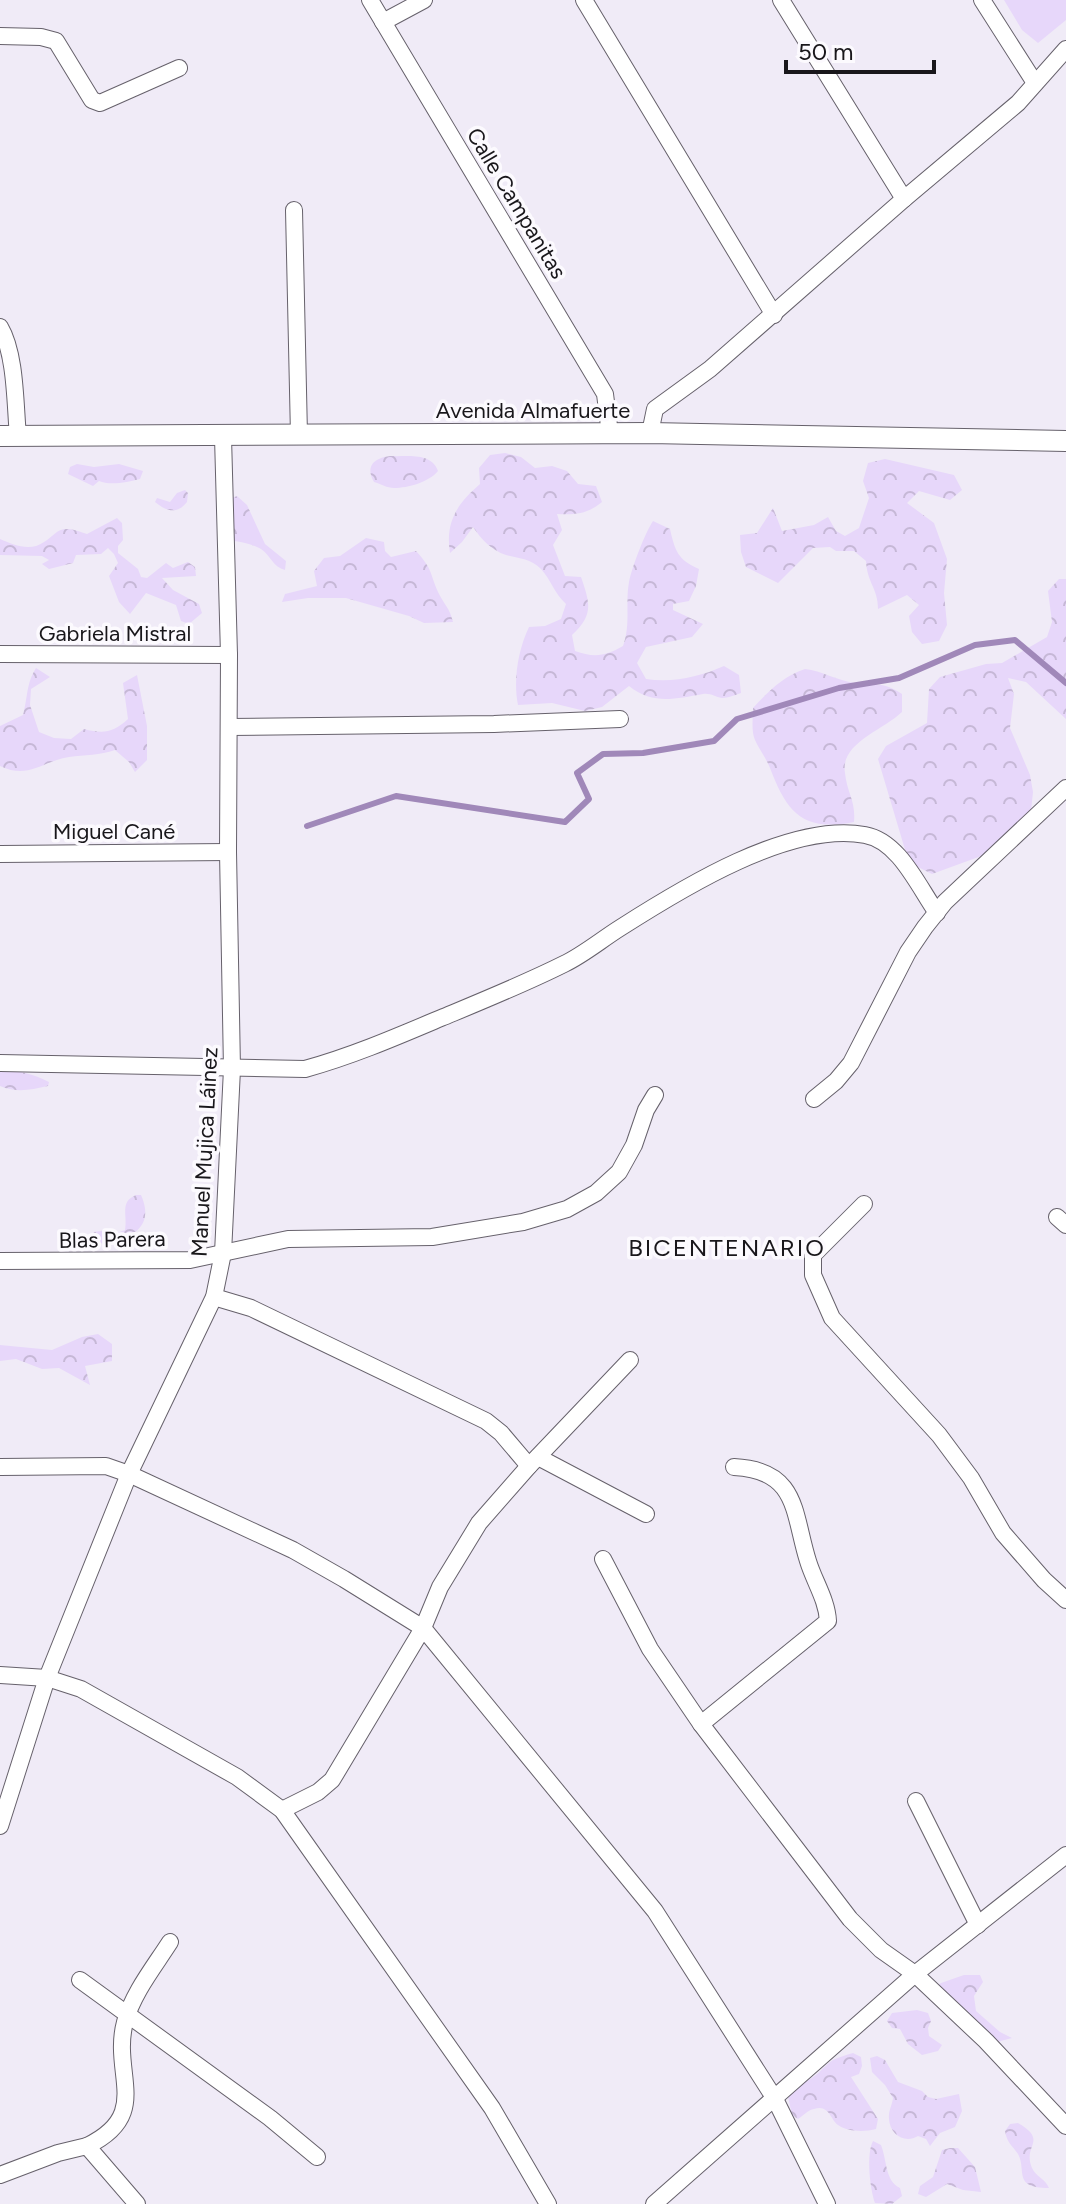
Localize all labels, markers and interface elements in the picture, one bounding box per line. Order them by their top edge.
scale bar [786,24,934,74]
text: 50 m [798,37,854,66]
street label: Calle Campanitas [461,123,572,284]
street label: Avenida Almafuerte [436,397,630,424]
street label: Gabriela Mistral [39,620,191,647]
street label: Miguel Cané [53,818,175,845]
street label: Manuel Mujica Láinez [186,1046,223,1258]
street label: Blas Parera [58,1225,166,1254]
district label: BICENTENARIO [628,1233,826,1262]

